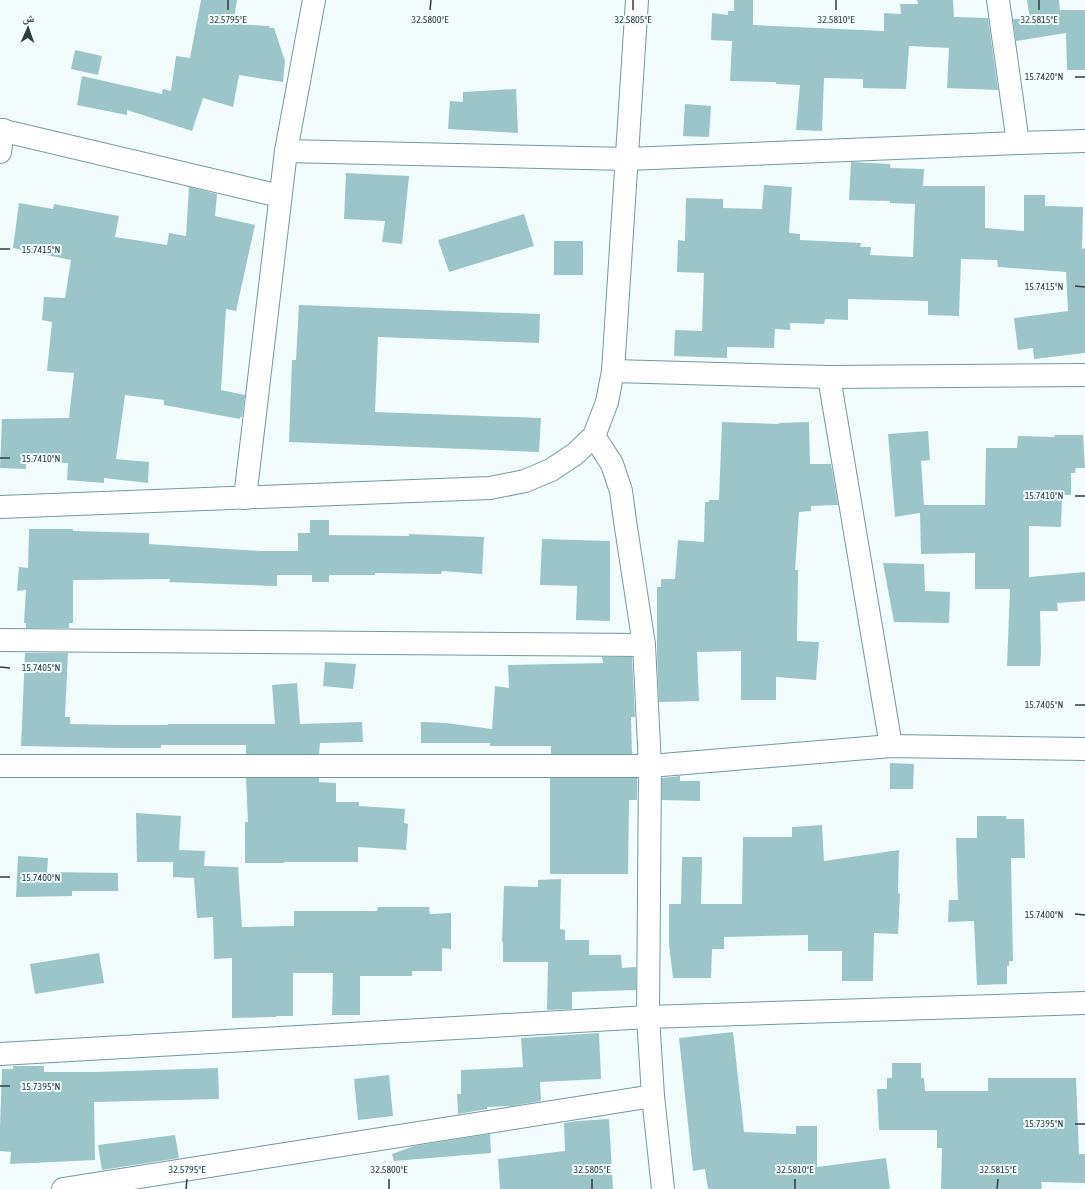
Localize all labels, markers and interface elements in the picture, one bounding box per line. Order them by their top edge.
north arrow [8,8,48,48]
text: ش [22,12,35,26]
text: 32.5795°E [210,14,247,25]
text: 32.5800°E [412,14,449,25]
text: 32.5805°E [615,14,652,25]
text: 32.5810°E [818,14,855,25]
text: 32.5815°E [1021,14,1058,25]
text: 15.7420°N [1025,71,1063,82]
text: 15.7415°N [22,244,60,255]
text: 15.7415°N [1025,281,1063,292]
text: 15.7410°N [22,453,60,464]
text: 15.7410°N [1025,490,1063,501]
text: 15.7405°N [22,662,60,673]
text: 15.7405°N [1025,699,1063,710]
text: 15.7400°N [22,872,60,883]
text: 15.7400°N [1025,909,1063,920]
text: 15.7395°N [22,1081,60,1092]
text: 15.7395°N [1025,1118,1063,1129]
text: 32.5795°E [169,1164,206,1175]
text: 32.5800°E [371,1164,408,1175]
text: 32.5805°E [574,1164,611,1175]
text: 32.5810°E [777,1164,814,1175]
text: 32.5815°E [980,1164,1017,1175]

